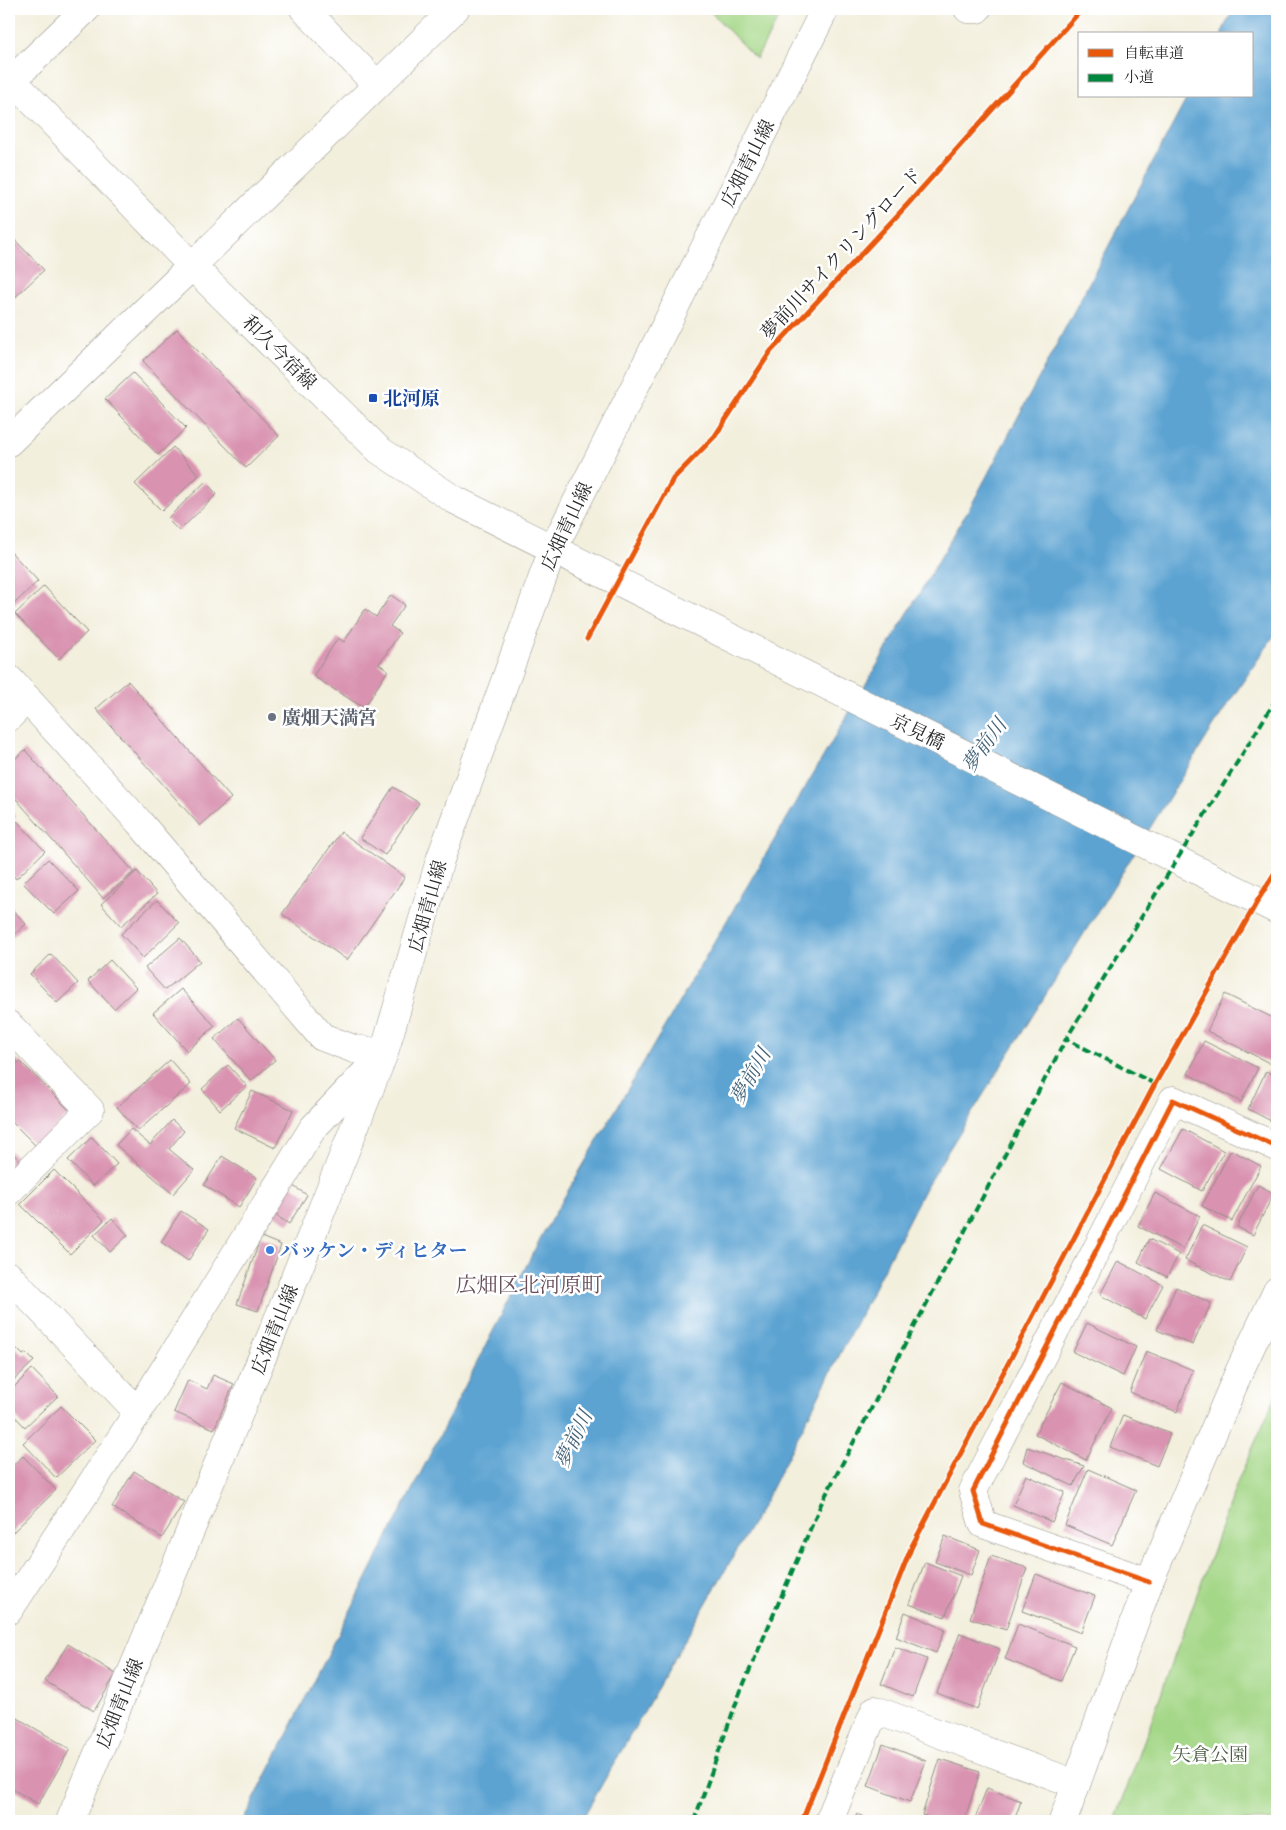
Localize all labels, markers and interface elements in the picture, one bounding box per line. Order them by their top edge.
legend [1078,32,1254,98]
text: 自転車道 [1124,44,1184,65]
text: 小道 [1124,68,1154,89]
street label: 広畑青山線 [716,116,783,213]
street label: 夢前川サイクリングロード [756,163,930,347]
street label: 和久今宿線 [235,311,321,397]
place label: 北河原 [383,387,440,414]
marker: 北河原 [367,392,379,404]
street label: 広畑青山線 [536,478,601,576]
place label: 廣畑天満宮 [282,706,377,733]
street label: 京見橋 [885,709,948,758]
marker: 廣畑天満宮 [266,711,278,723]
water label: 夢前川 [957,712,1017,779]
street label: 広畑青山線 [403,857,455,956]
water label: 夢前川 [725,1042,781,1110]
place label: バッケン・ディヒター [280,1239,468,1266]
marker: バッケン・ディヒター [264,1244,276,1256]
district label: 広畑区北河原町 [456,1272,603,1302]
street label: 広畑青山線 [246,1281,307,1379]
water label: 夢前川 [549,1405,602,1473]
street label: 広畑青山線 [91,1655,152,1753]
park label: 矢倉公園 [1172,1743,1248,1770]

